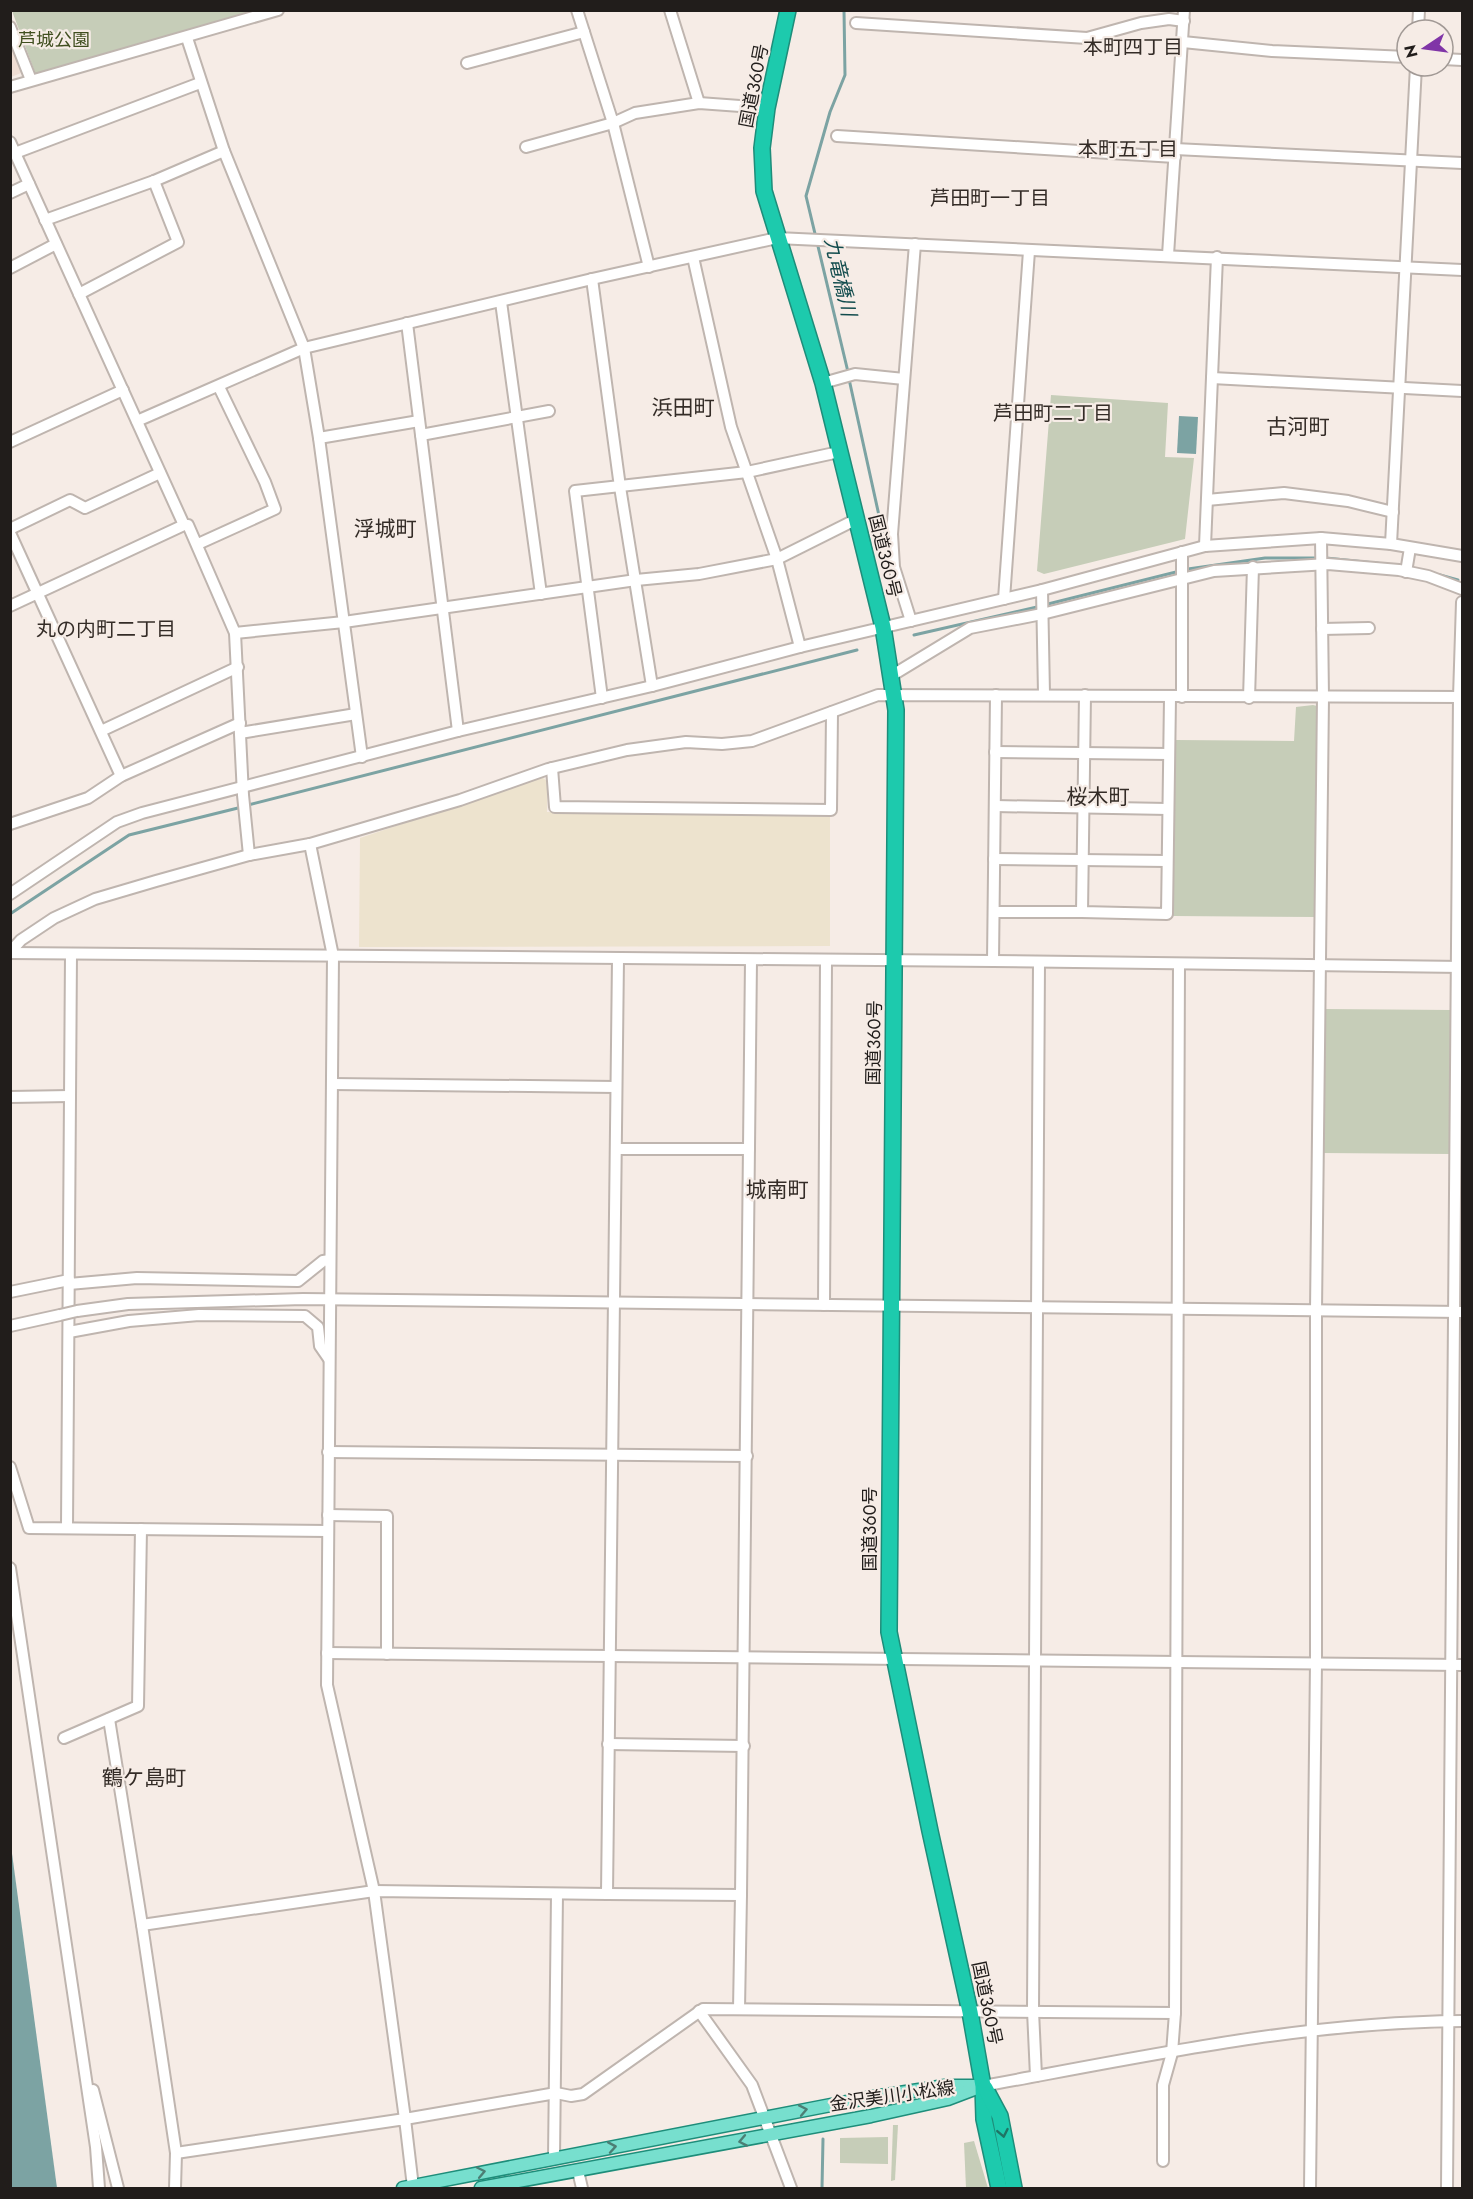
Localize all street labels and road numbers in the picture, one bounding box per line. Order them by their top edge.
street label: 国道360号 [733,42,775,130]
street label: 国道360号 [862,512,908,600]
street label: 国道360号 [860,1000,888,1086]
street label: 国道360号 [857,1487,883,1572]
street label: 国道360号 [965,1959,1009,2047]
street label: 金沢美川小松線 [828,2074,956,2118]

